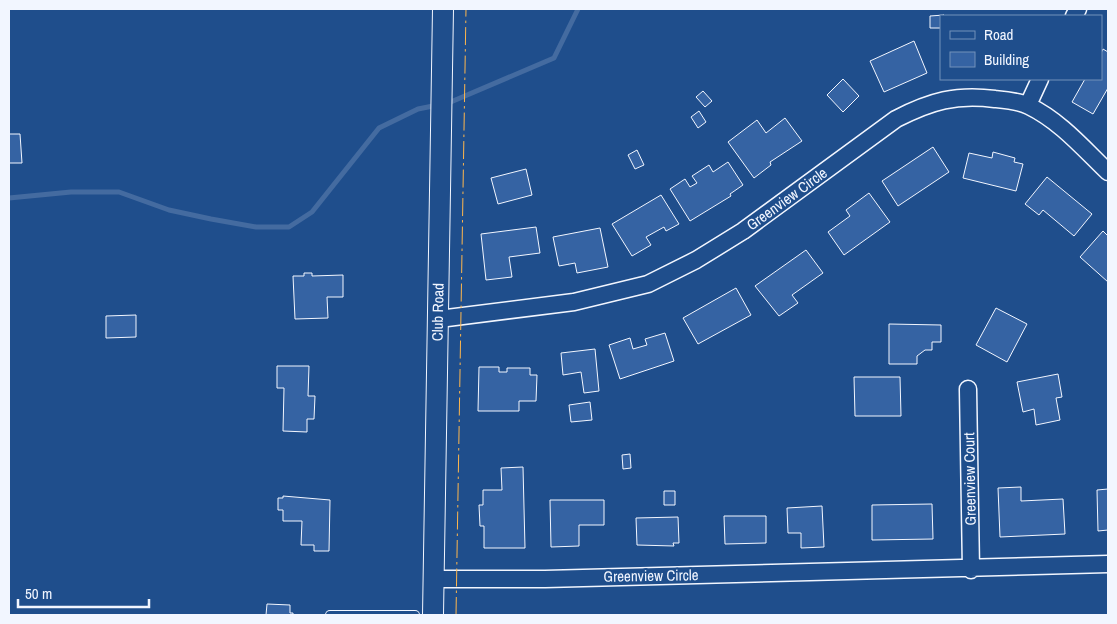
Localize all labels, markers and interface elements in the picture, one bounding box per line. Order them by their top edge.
legend [940,15,1102,80]
text: Road [984,24,1013,45]
text: Building [984,49,1029,70]
street label: Greenview Circle [742,162,831,235]
street label: Club Road [426,283,449,341]
street label: Greenview Court [958,432,981,526]
street label: Greenview Circle [603,564,699,587]
scale bar [18,576,149,608]
text: 50 m [25,583,52,604]

